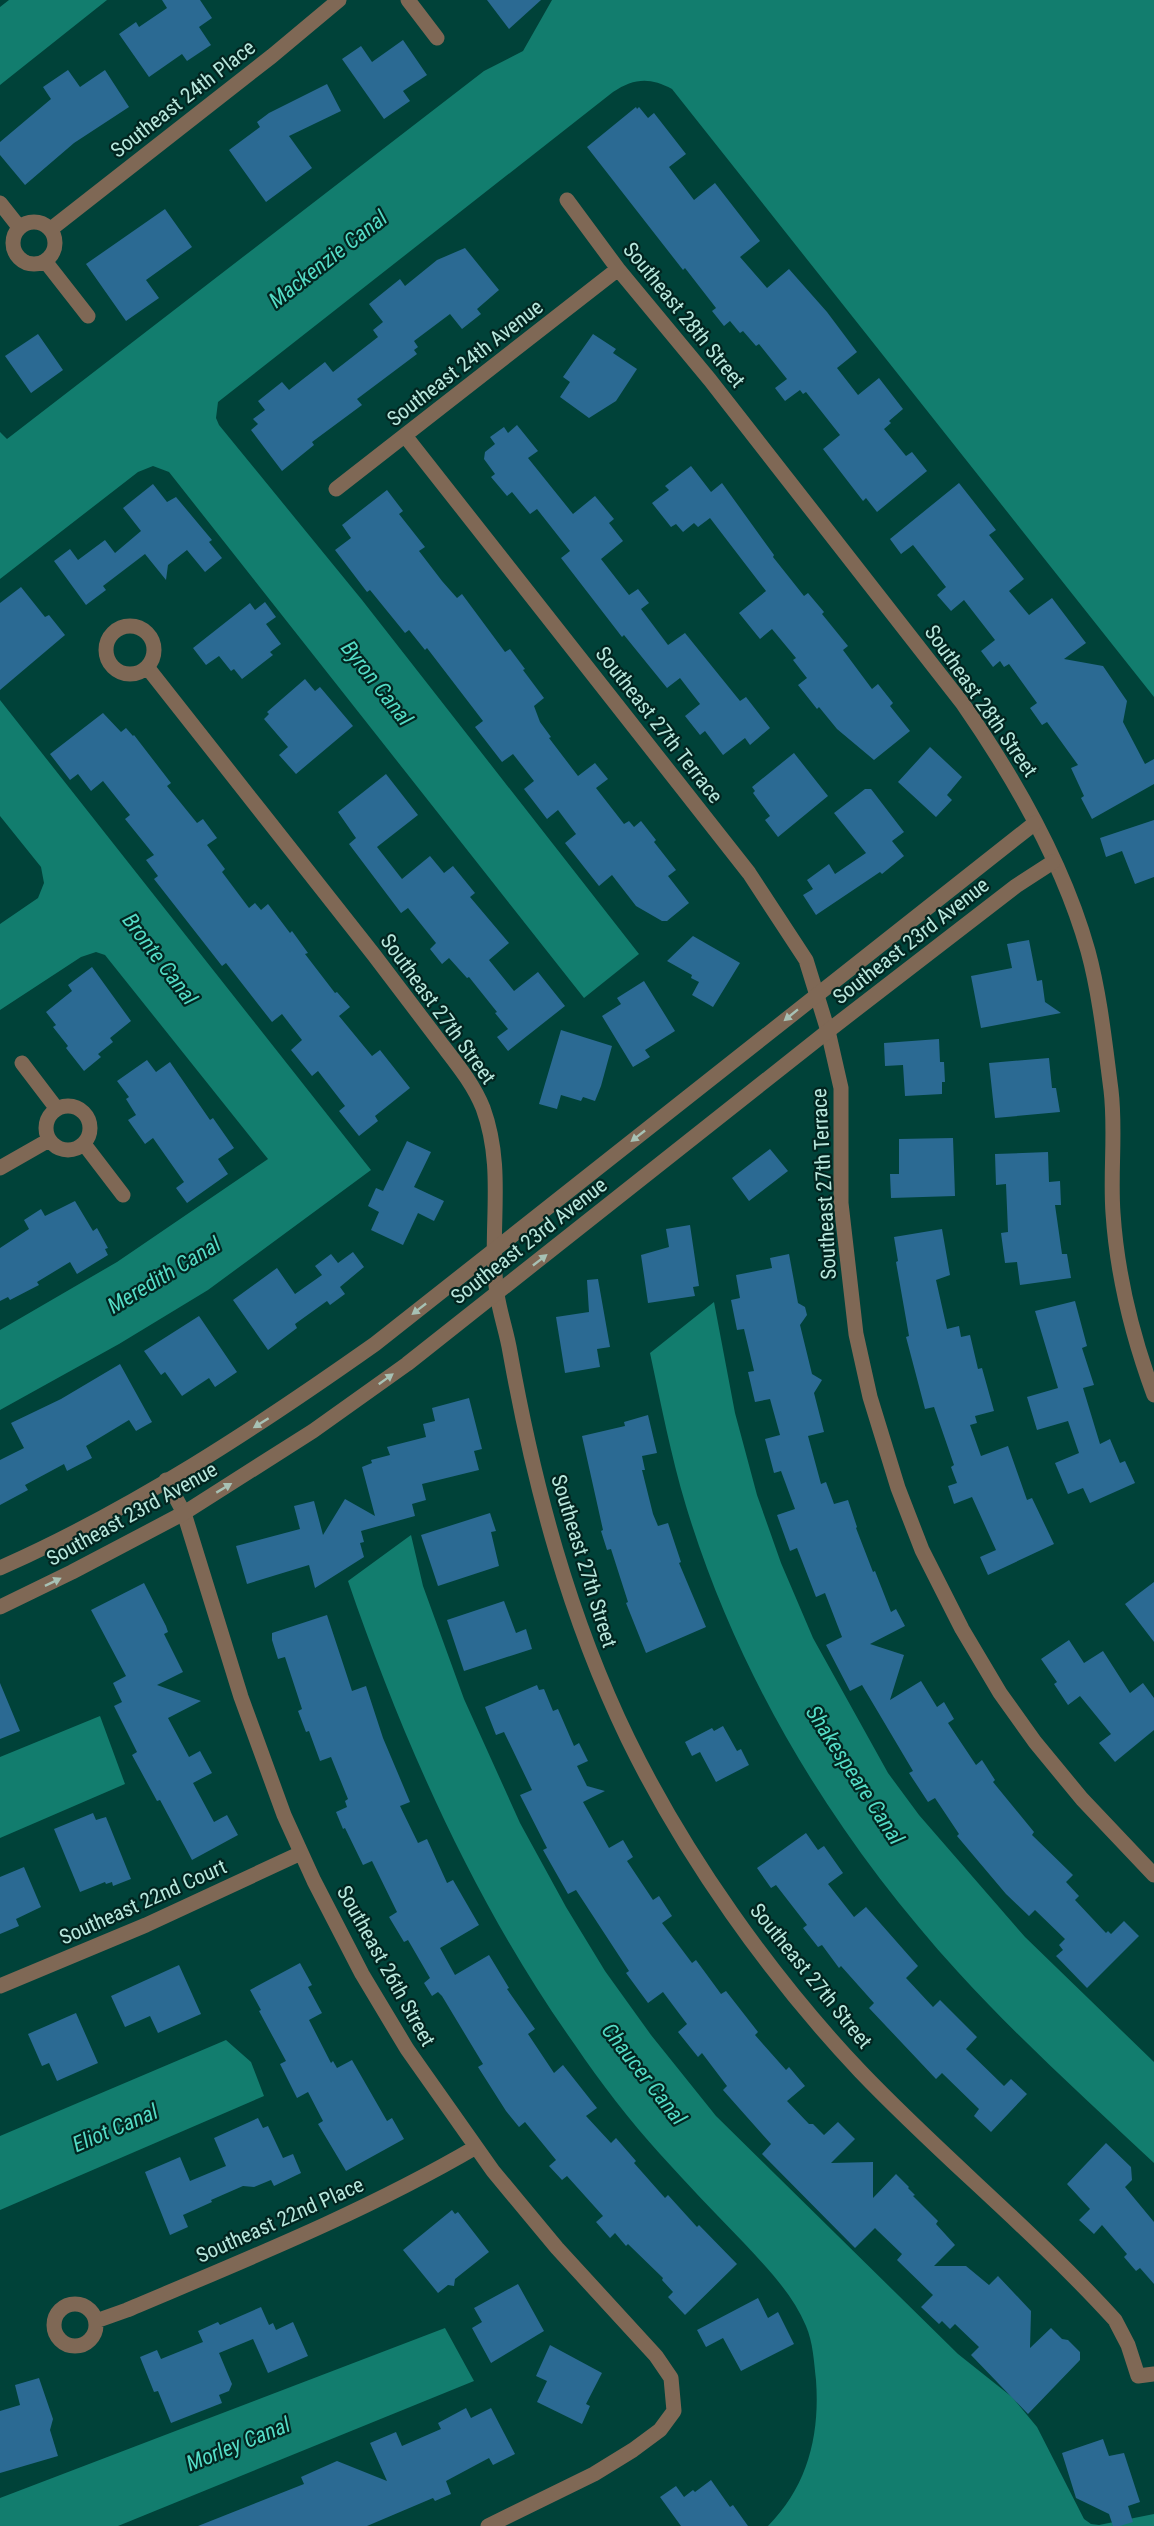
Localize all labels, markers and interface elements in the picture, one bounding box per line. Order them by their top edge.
street label: Southeast 24th Place [106,35,260,163]
water label: Mackenzie Canal [264,204,393,313]
street label: Southeast 28th Street [618,238,750,392]
street label: Southeast 24th Avenue [382,295,548,431]
street label: Southeast 28th Street [920,621,1042,781]
water label: Byron Canal [336,636,419,731]
street label: Southeast 27th Terrace [591,642,728,808]
street label: Southeast 23rd Avenue [828,873,994,1009]
water label: Bronte Canal [117,908,203,1011]
street label: Southeast 27th Street [376,929,500,1089]
one-way arrow [784,1008,799,1021]
street label: Southeast 27th Terrace [807,1088,841,1280]
one-way arrow [630,1130,646,1143]
street label: Southeast 23rd Avenue [446,1173,612,1309]
water label: Meredith Canal [103,1231,226,1319]
one-way arrow [532,1254,547,1266]
one-way arrow [411,1303,427,1316]
one-way arrow [377,1373,393,1385]
one-way arrow [253,1417,269,1428]
street label: Southeast 23rd Avenue [43,1457,222,1571]
street label: Southeast 27th Street [546,1472,622,1650]
one-way arrow [216,1483,232,1494]
one-way arrow [44,1577,61,1586]
water label: Shakespeare Canal [801,1701,910,1850]
street label: Southeast 22nd Court [56,1854,230,1950]
street label: Southeast 26th Street [332,1882,440,2050]
street label: Southeast 27th Street [745,1899,877,2053]
water label: Chaucer Canal [597,2018,692,2131]
water label: Eliot Canal [69,2098,162,2157]
street label: Southeast 22nd Place [193,2172,368,2268]
water label: Morley Canal [182,2411,295,2476]

